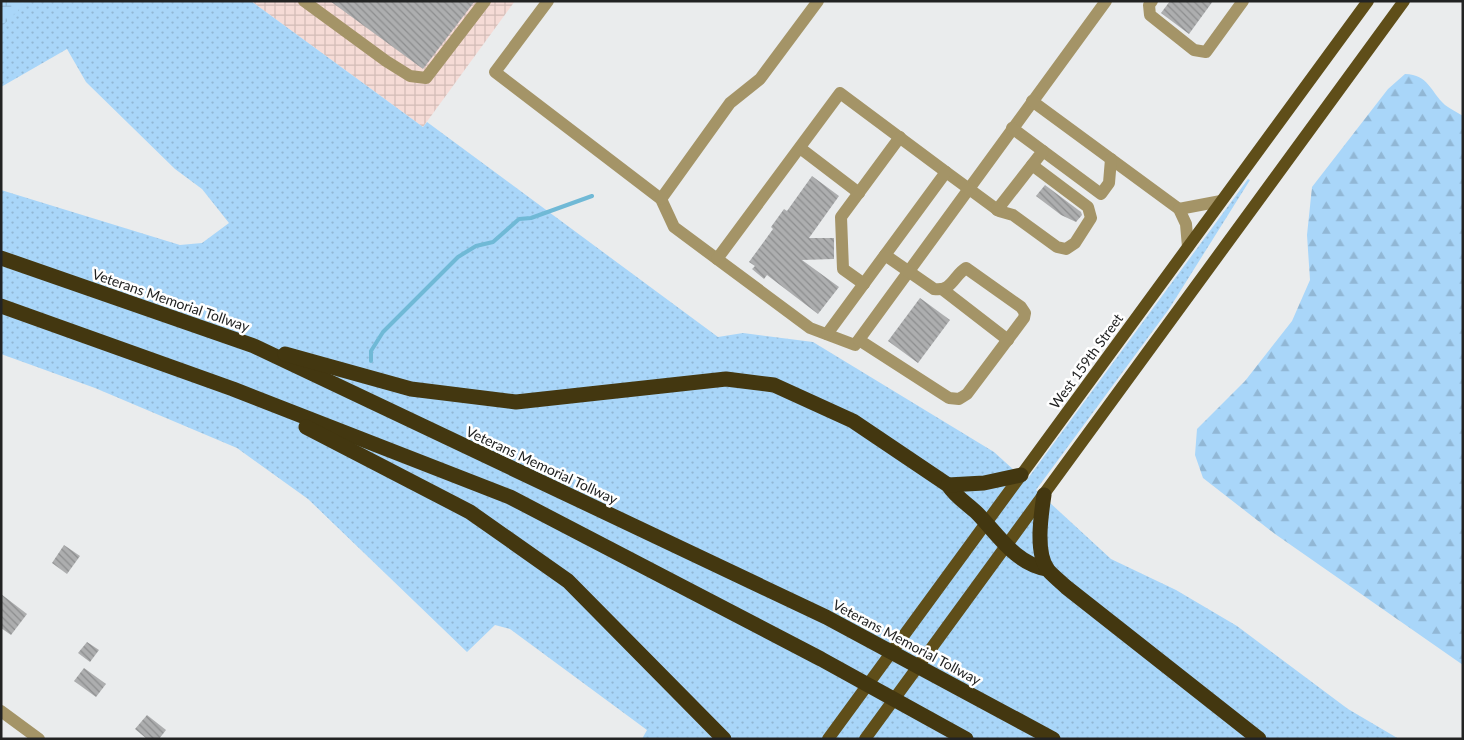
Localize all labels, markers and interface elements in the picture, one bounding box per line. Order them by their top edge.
street label: Veterans Memorial Tollway [90,265,253,335]
street label: West 159th Street [1046,310,1126,412]
street label: Veterans Memorial Tollway [464,422,621,508]
street label: Veterans Memorial Tollway [830,596,985,689]

